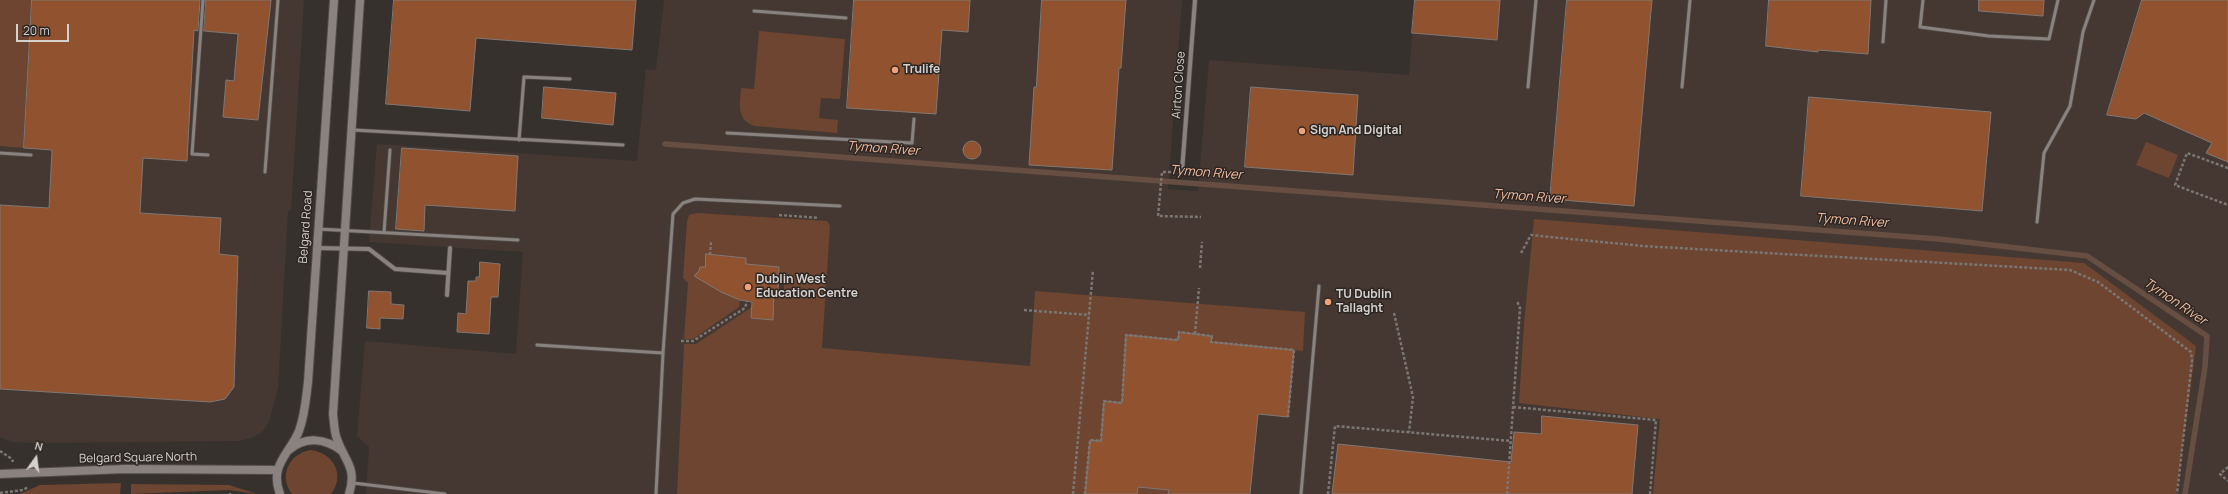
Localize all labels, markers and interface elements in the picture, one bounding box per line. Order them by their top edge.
scale bar [18,16,71,42]
text: 20 m [23,22,50,39]
street label: Airton Close [1169,51,1189,119]
place label: Trulife [903,63,940,77]
marker: Trulife [890,65,900,75]
place label: Sign And Digital [1310,124,1402,138]
marker: Sign And Digital [1297,126,1307,136]
water label: Tymon River [846,139,920,159]
water label: Tymon River [1169,163,1243,183]
water label: Tymon River [1492,187,1566,207]
street label: Belgard Road [296,190,316,264]
water label: Tymon River [1815,211,1889,231]
place label: Dublin West Education Centre [756,273,858,301]
water label: Tymon River [2141,275,2209,329]
marker: Dublin West Education Centre [743,282,753,292]
place label: TU Dublin Tallaght [1336,288,1392,316]
marker: TU Dublin Tallaght [1323,297,1333,307]
north arrow [16,438,56,478]
text: N [33,438,45,454]
street label: Belgard Square North [79,450,197,466]

